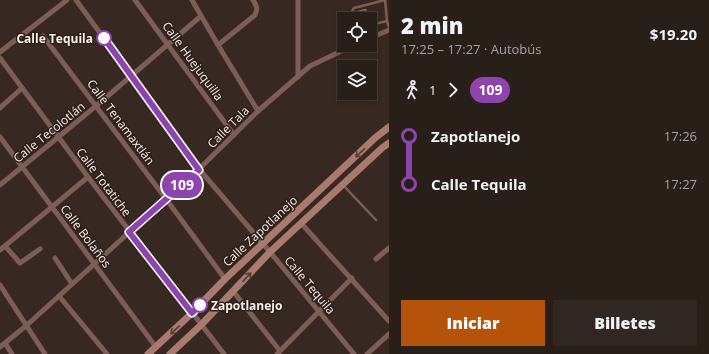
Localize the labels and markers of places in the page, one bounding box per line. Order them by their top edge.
place label: Calle Tequila [16,30,93,47]
marker: Calle Tequila [96,30,112,46]
marker: Zapotlanejo [192,297,208,313]
place label: Zapotlanejo [211,297,282,314]

